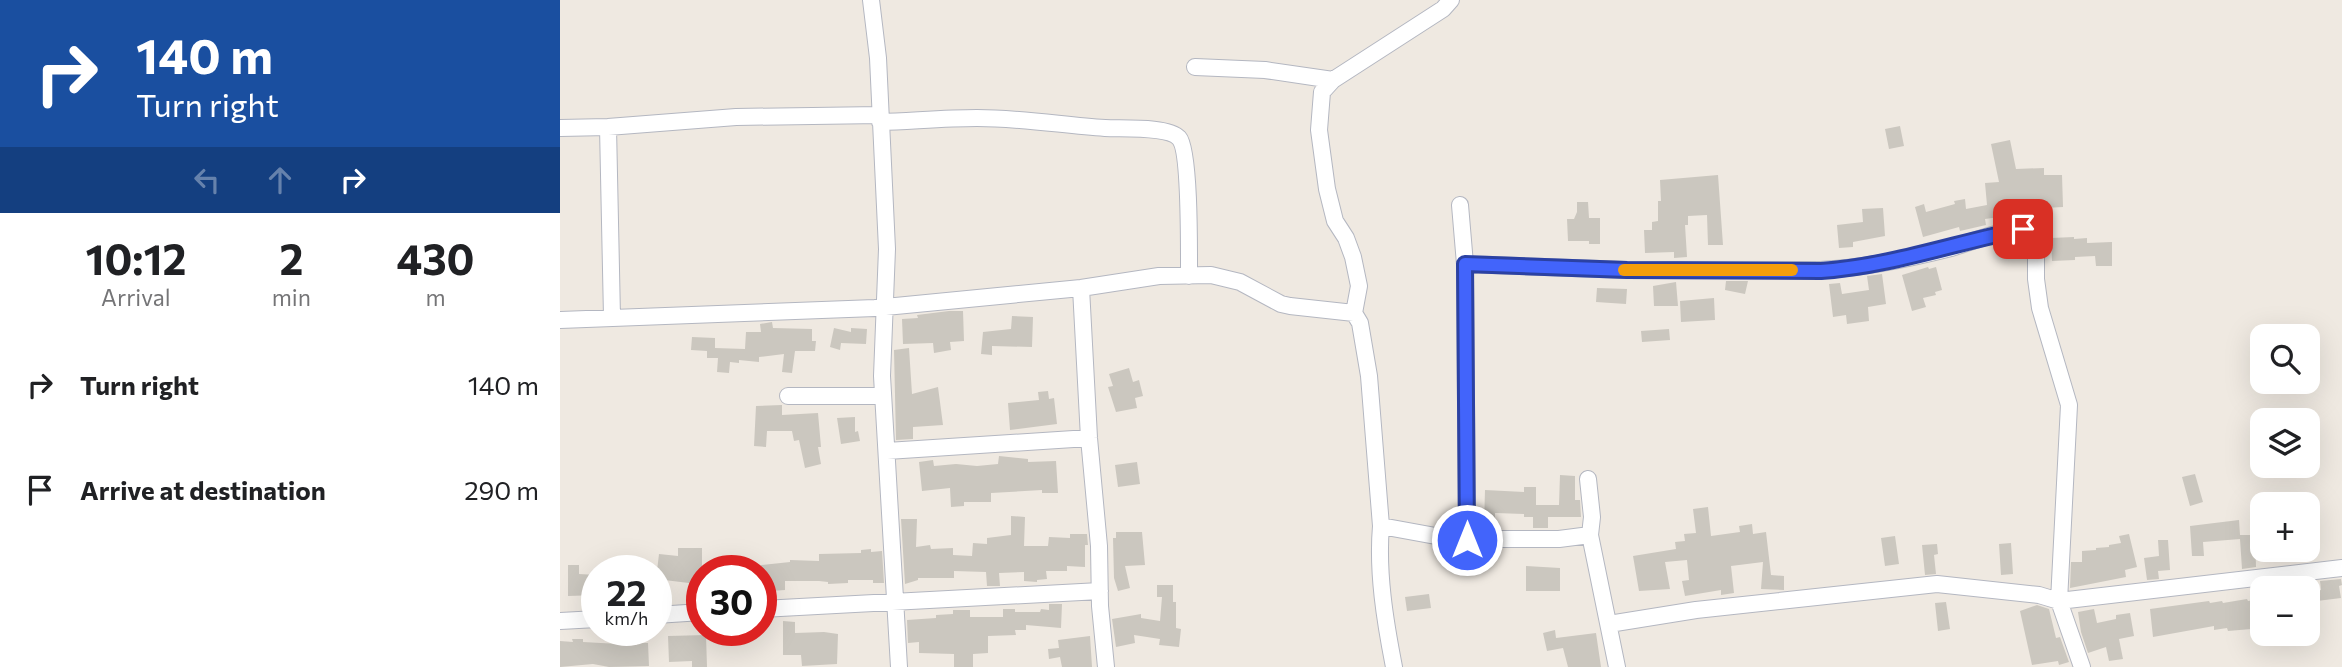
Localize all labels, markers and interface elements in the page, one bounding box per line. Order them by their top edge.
text: 140 m [136,24,273,84]
icon: right [21,28,112,119]
text: Turn right [136,84,279,124]
icon: left [188,161,226,199]
icon: ahead [261,161,299,199]
icon: right [334,161,372,199]
pin [1993,199,2053,259]
icon: arrive [2004,210,2042,248]
text: 10:12 [85,232,186,284]
text: 2 [279,232,303,284]
text: 430 [396,232,475,284]
text: Arrival [101,283,171,311]
text: min [272,283,311,311]
text: m [425,283,445,311]
map controls [2250,324,2320,646]
button: search [2250,324,2320,394]
icon: right [21,366,59,404]
text: Turn right [80,369,199,400]
text: 140 m [468,369,539,400]
button: layers [2250,408,2320,478]
icon: arrive [21,471,59,509]
text: Arrive at destination [80,474,326,505]
text: 290 m [464,474,539,505]
button: + [2250,492,2320,562]
position arrow [1430,503,1504,577]
speed limit sign: 30 [686,555,777,646]
text: 22 [607,570,646,613]
button: − [2250,576,2320,646]
text: km/h [605,607,648,629]

